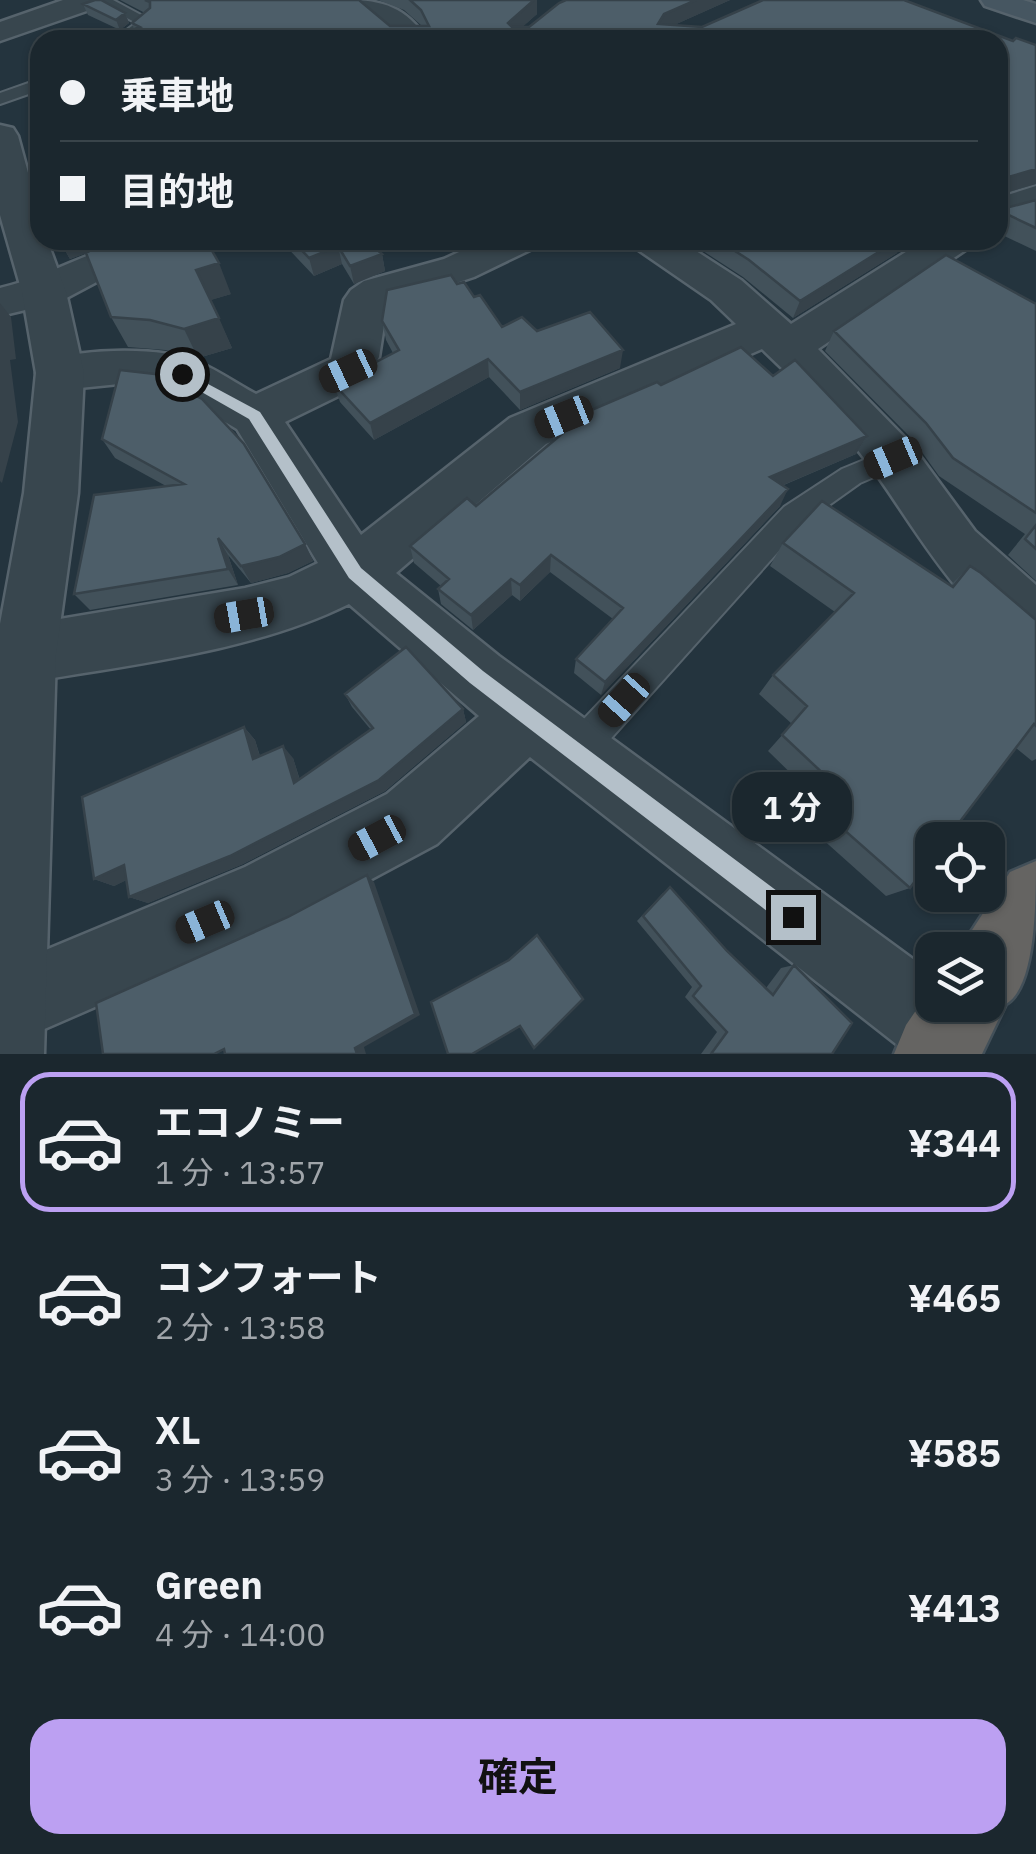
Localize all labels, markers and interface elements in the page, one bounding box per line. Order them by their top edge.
text: 乗車地 [120,70,234,119]
text: 目的地 [120,166,234,215]
car [314,345,382,397]
route start [160,352,205,397]
car [531,392,597,442]
car [860,432,926,484]
car [212,595,276,635]
car [593,668,655,732]
callout: 1 分 [733,772,853,842]
text: 1 分 [763,786,821,828]
car [343,811,411,865]
map controls [915,822,1005,1022]
button: locate [915,822,1005,912]
route end [771,895,816,940]
car [172,896,238,948]
button: layers [915,932,1005,1022]
icon: car [35,1097,125,1187]
text: エコノミー [155,1097,345,1146]
text: ¥344 [908,1118,1001,1167]
text: 1 分 · 13:57 [155,1151,325,1193]
icon: car [35,1252,125,1342]
text: コンフォート [155,1252,382,1301]
text: ¥465 [908,1273,1001,1322]
text: 2 分 · 13:58 [155,1306,325,1348]
text: XL [155,1405,201,1454]
icon: car [35,1407,125,1497]
text: ¥585 [908,1428,1001,1477]
text: 3 分 · 13:59 [155,1458,325,1500]
text: Green [155,1560,263,1609]
icon: car [35,1562,125,1652]
text: ¥413 [908,1583,1001,1632]
text: 4 分 · 14:00 [155,1613,325,1655]
button: 確定 [30,1719,1006,1834]

